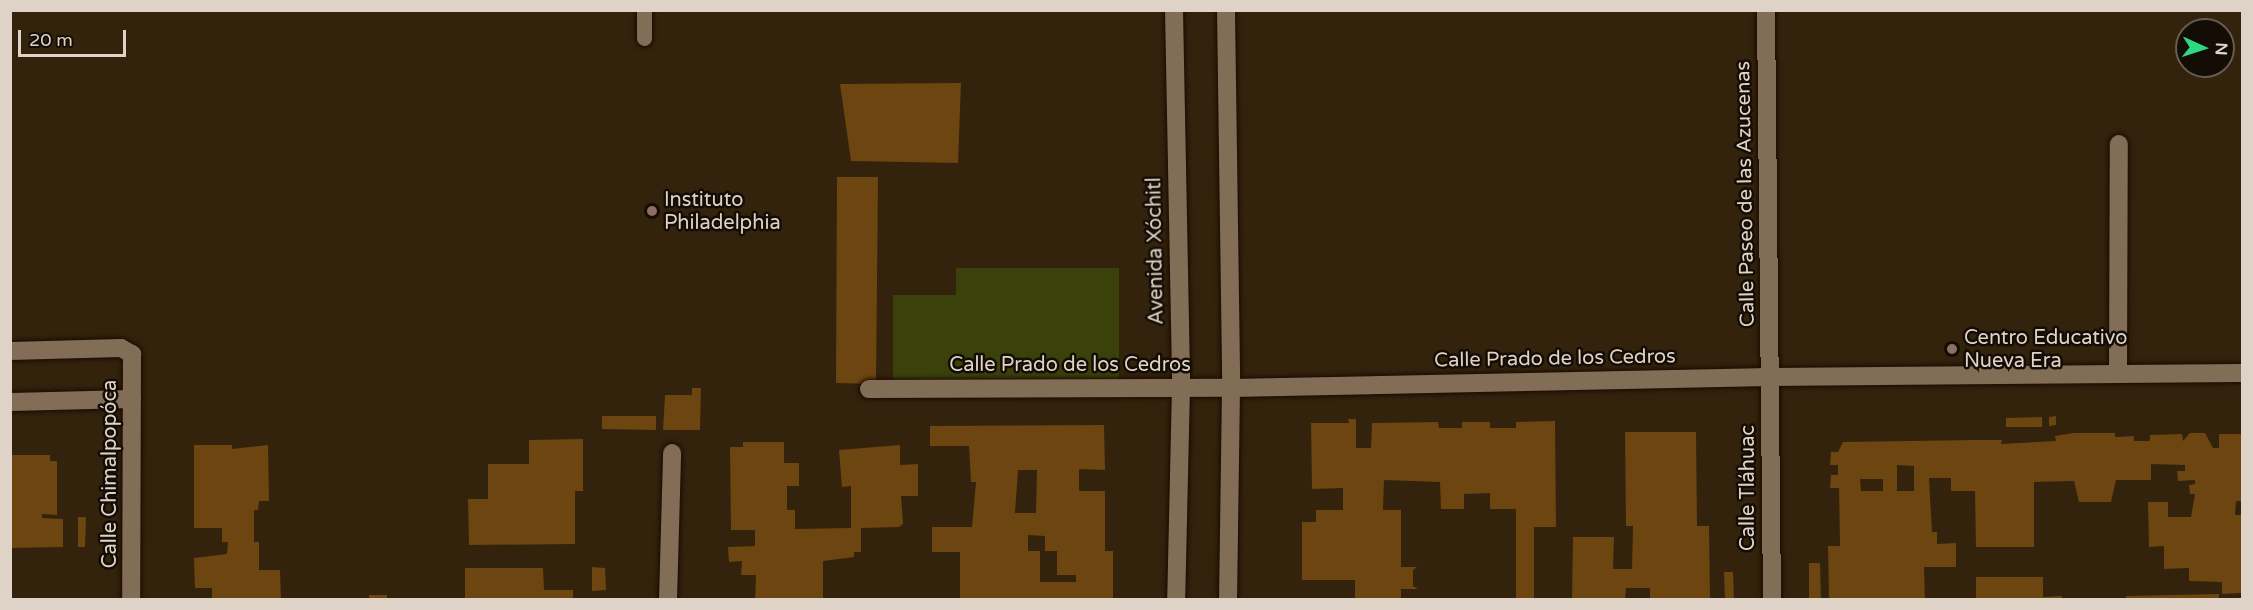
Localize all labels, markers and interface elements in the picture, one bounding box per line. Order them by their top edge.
scale bar [21,18,129,56]
north arrow [2175,18,2235,78]
text: 20 m [29,29,73,51]
text: N [2211,42,2231,56]
street label: Calle Paseo de las Azucenas [1732,61,1760,327]
street label: Avenida Xóchitl [1143,177,1169,325]
place label: Instituto Philadelphia [664,188,781,235]
marker: Instituto Philadelphia [645,204,659,218]
place label: Centro Educativo Nueva Era [1964,326,2127,373]
marker: Centro Educativo Nueva Era [1945,342,1959,356]
street label: Calle Prado de los Cedros [1434,345,1676,373]
street label: Calle Prado de los Cedros [949,353,1191,377]
street label: Calle Chimalpopóca [98,380,122,568]
street label: Calle Tláhuac [1736,425,1760,551]

